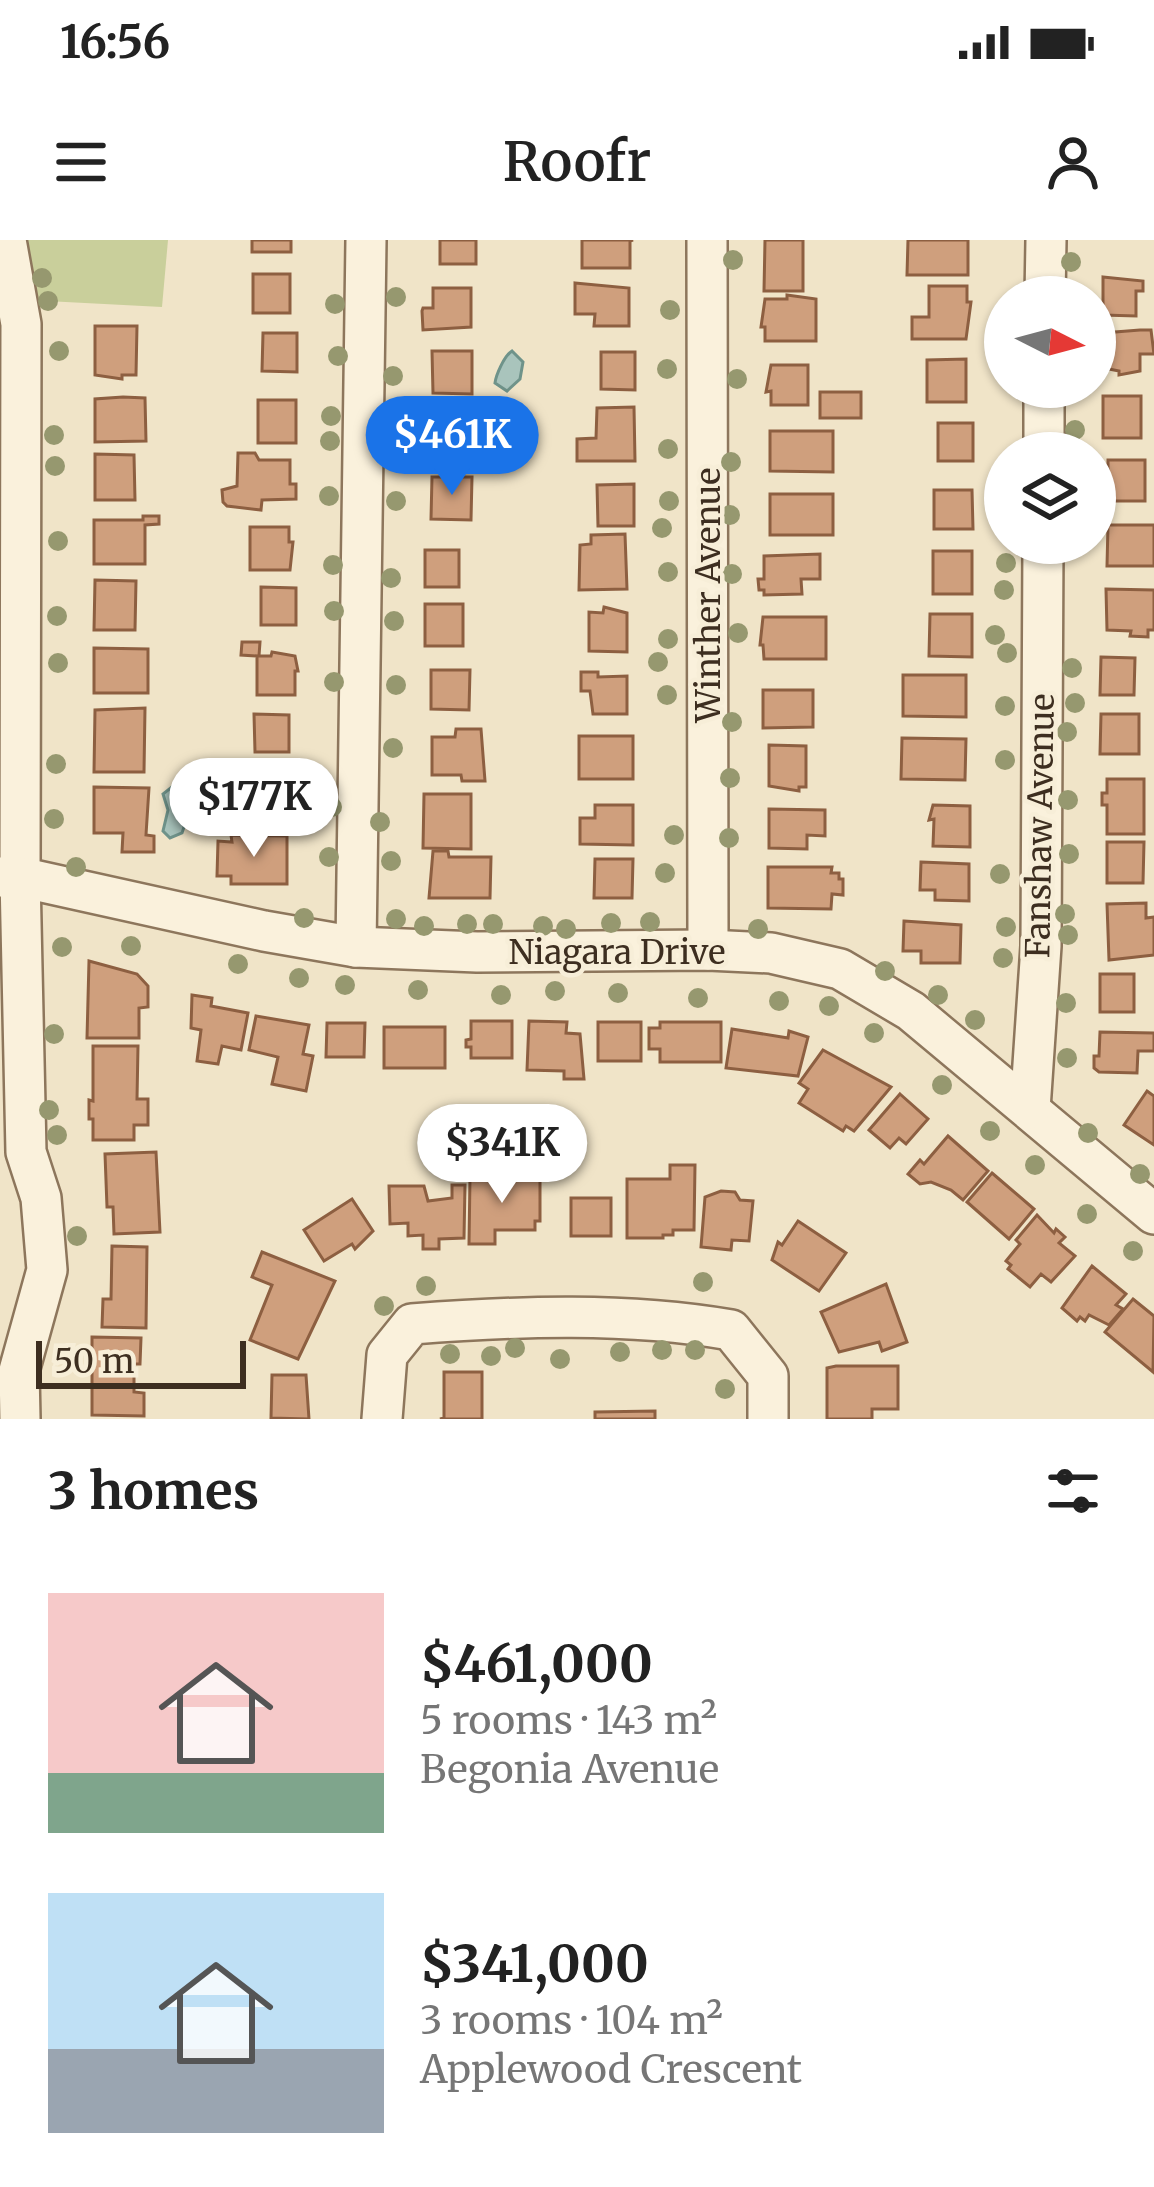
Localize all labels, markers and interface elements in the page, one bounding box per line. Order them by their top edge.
text: 16:56 [60,14,170,70]
text: Roofr [503,128,651,196]
icon: menu [48,129,114,195]
icon: person [1040,129,1106,195]
north arrow [984,276,1116,408]
map controls [984,276,1116,564]
pin: $461K [368,396,536,498]
text: $461K [393,410,511,459]
button: layers [984,432,1116,564]
street label: Winther Avenue [688,468,729,723]
street label: Fanshaw Avenue [1017,693,1063,959]
pin: $177K [170,758,338,860]
text: $177K [196,772,312,821]
street label: Niagara Drive [509,932,725,973]
pin: $341K [418,1104,586,1206]
text: $341K [444,1118,560,1167]
scale bar [36,1335,246,1388]
text: 50 m [54,1341,135,1382]
icon: filters [1040,1458,1106,1524]
text: 3 homes [48,1459,259,1523]
text: $461,000 [420,1632,653,1696]
icon: home [144,1641,288,1785]
text: 5 rooms · 143 m² [420,1696,717,1745]
text: Begonia Avenue [420,1745,719,1794]
text: $341,000 [420,1932,649,1996]
icon: home [144,1941,288,2085]
text: 3 rooms · 104 m² [420,1996,723,2045]
text: Applewood Crescent [420,2045,802,2094]

